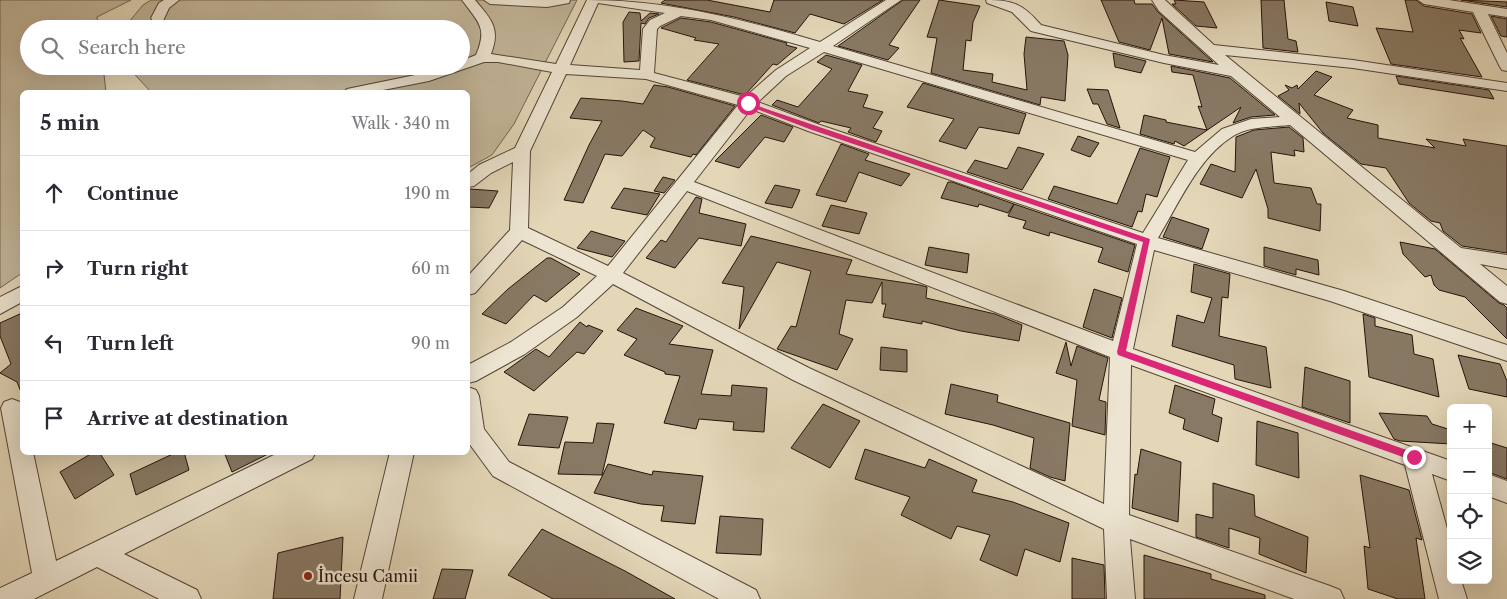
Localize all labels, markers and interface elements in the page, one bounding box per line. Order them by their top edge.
search box [20,20,470,75]
icon: search [38,34,66,62]
text: Search here [78,36,186,59]
route start [737,92,760,115]
text: 5 min [40,110,100,135]
text: Walk · 340 m [351,113,450,133]
icon: ahead [40,179,68,207]
text: Continue [87,182,179,205]
text: 190 m [405,183,450,203]
icon: right [40,254,68,282]
text: Turn right [87,257,188,280]
text: 60 m [411,258,450,278]
icon: left [40,329,68,357]
text: Turn left [87,332,174,355]
text: 90 m [411,333,450,353]
icon: arrive [40,404,68,432]
map controls [1447,404,1492,584]
button: + [1447,404,1492,449]
text: Arrive at destination [87,407,288,430]
route end [1403,446,1426,469]
button: − [1447,449,1492,494]
button: locate [1447,494,1492,539]
button: layers [1447,539,1492,584]
place label: İncesu Camii [318,566,418,586]
marker: İncesu Camii [302,570,314,582]

